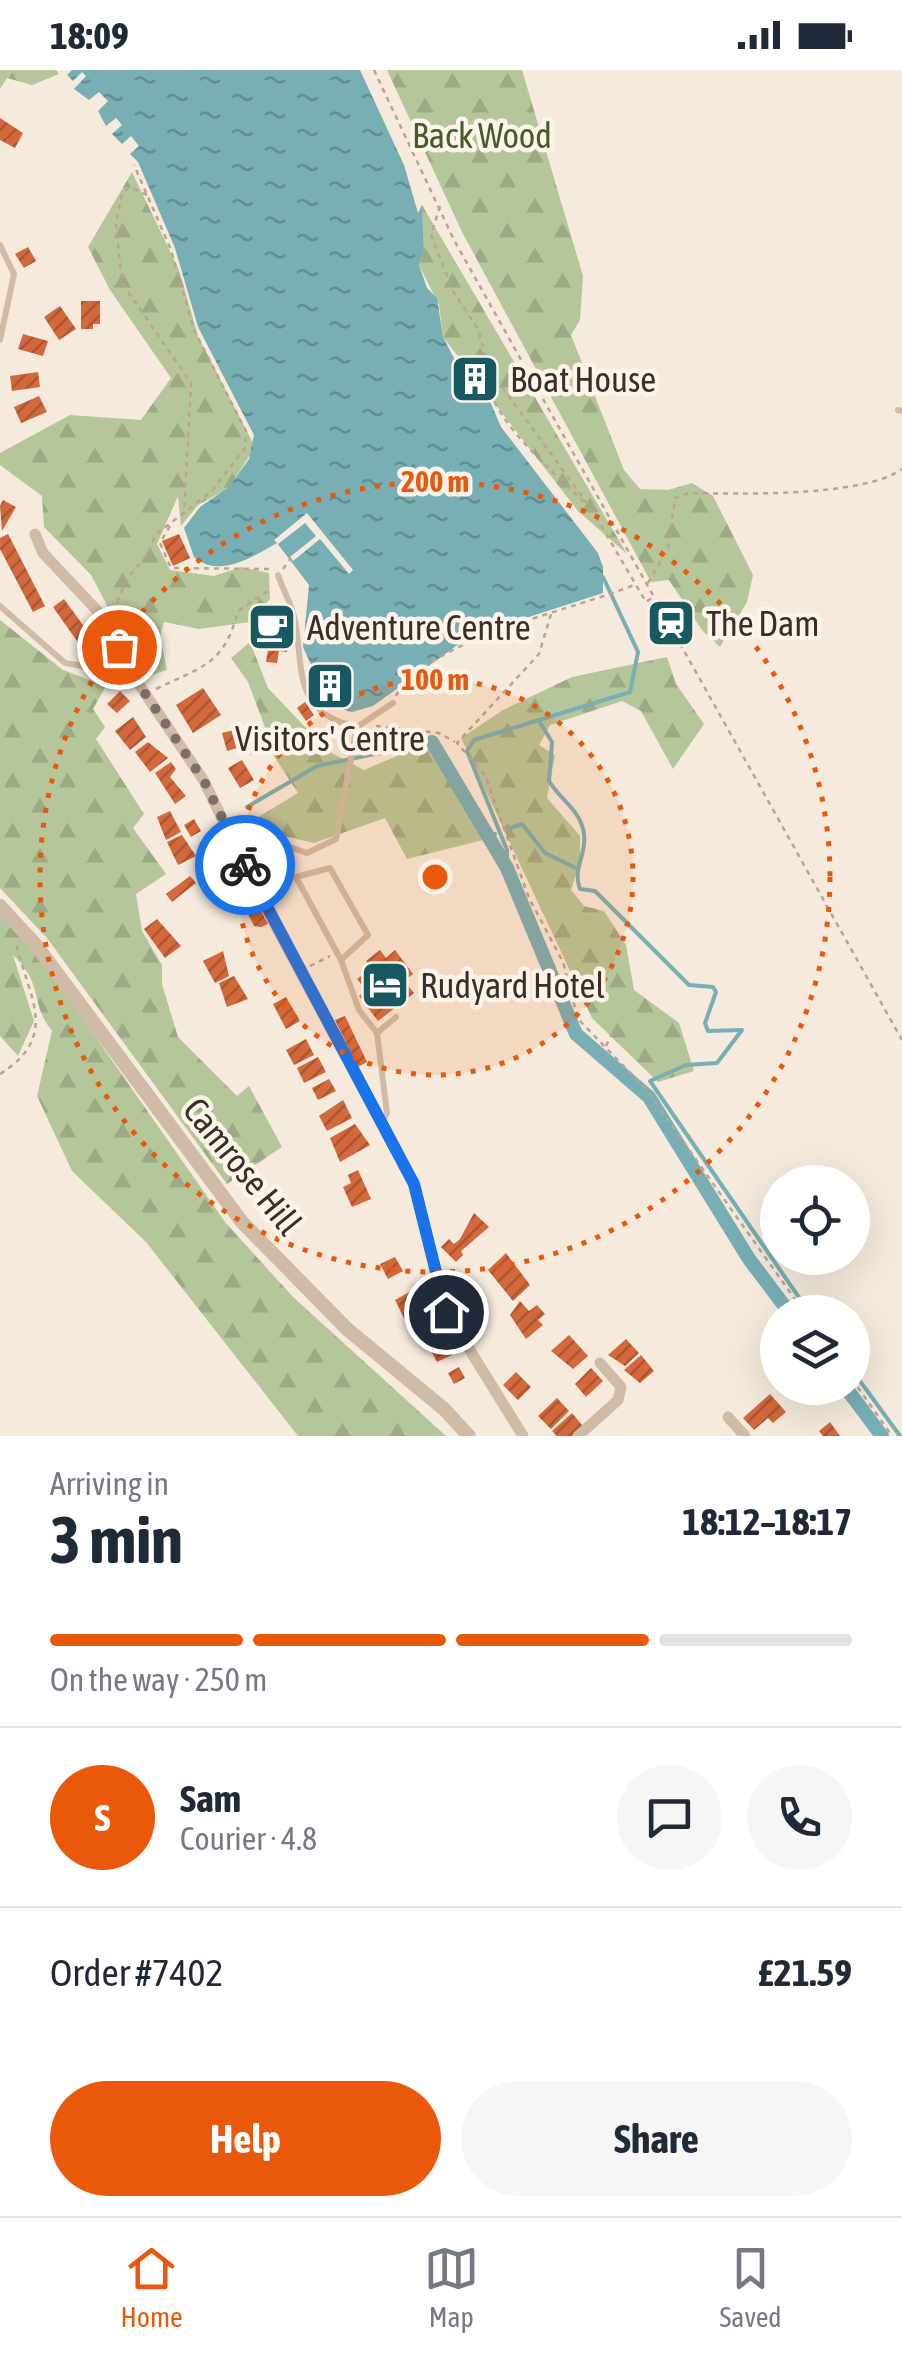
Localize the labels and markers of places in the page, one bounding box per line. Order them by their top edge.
building icon: Boat House [449,353,501,405]
place label: Boat House [510,359,656,399]
station icon: The Dam [645,597,697,649]
cafe icon: Adventure Centre [246,601,298,653]
place label: The Dam [706,603,819,643]
pin [77,605,162,690]
place label: Adventure Centre [307,607,531,647]
building icon: Visitors' Centre [304,660,356,712]
place label: Visitors' Centre [235,718,425,758]
centre of rings [417,859,453,895]
hotel icon: Rudyard Hotel [359,959,411,1011]
place label: Rudyard Hotel [420,965,605,1005]
pin [404,1270,489,1355]

